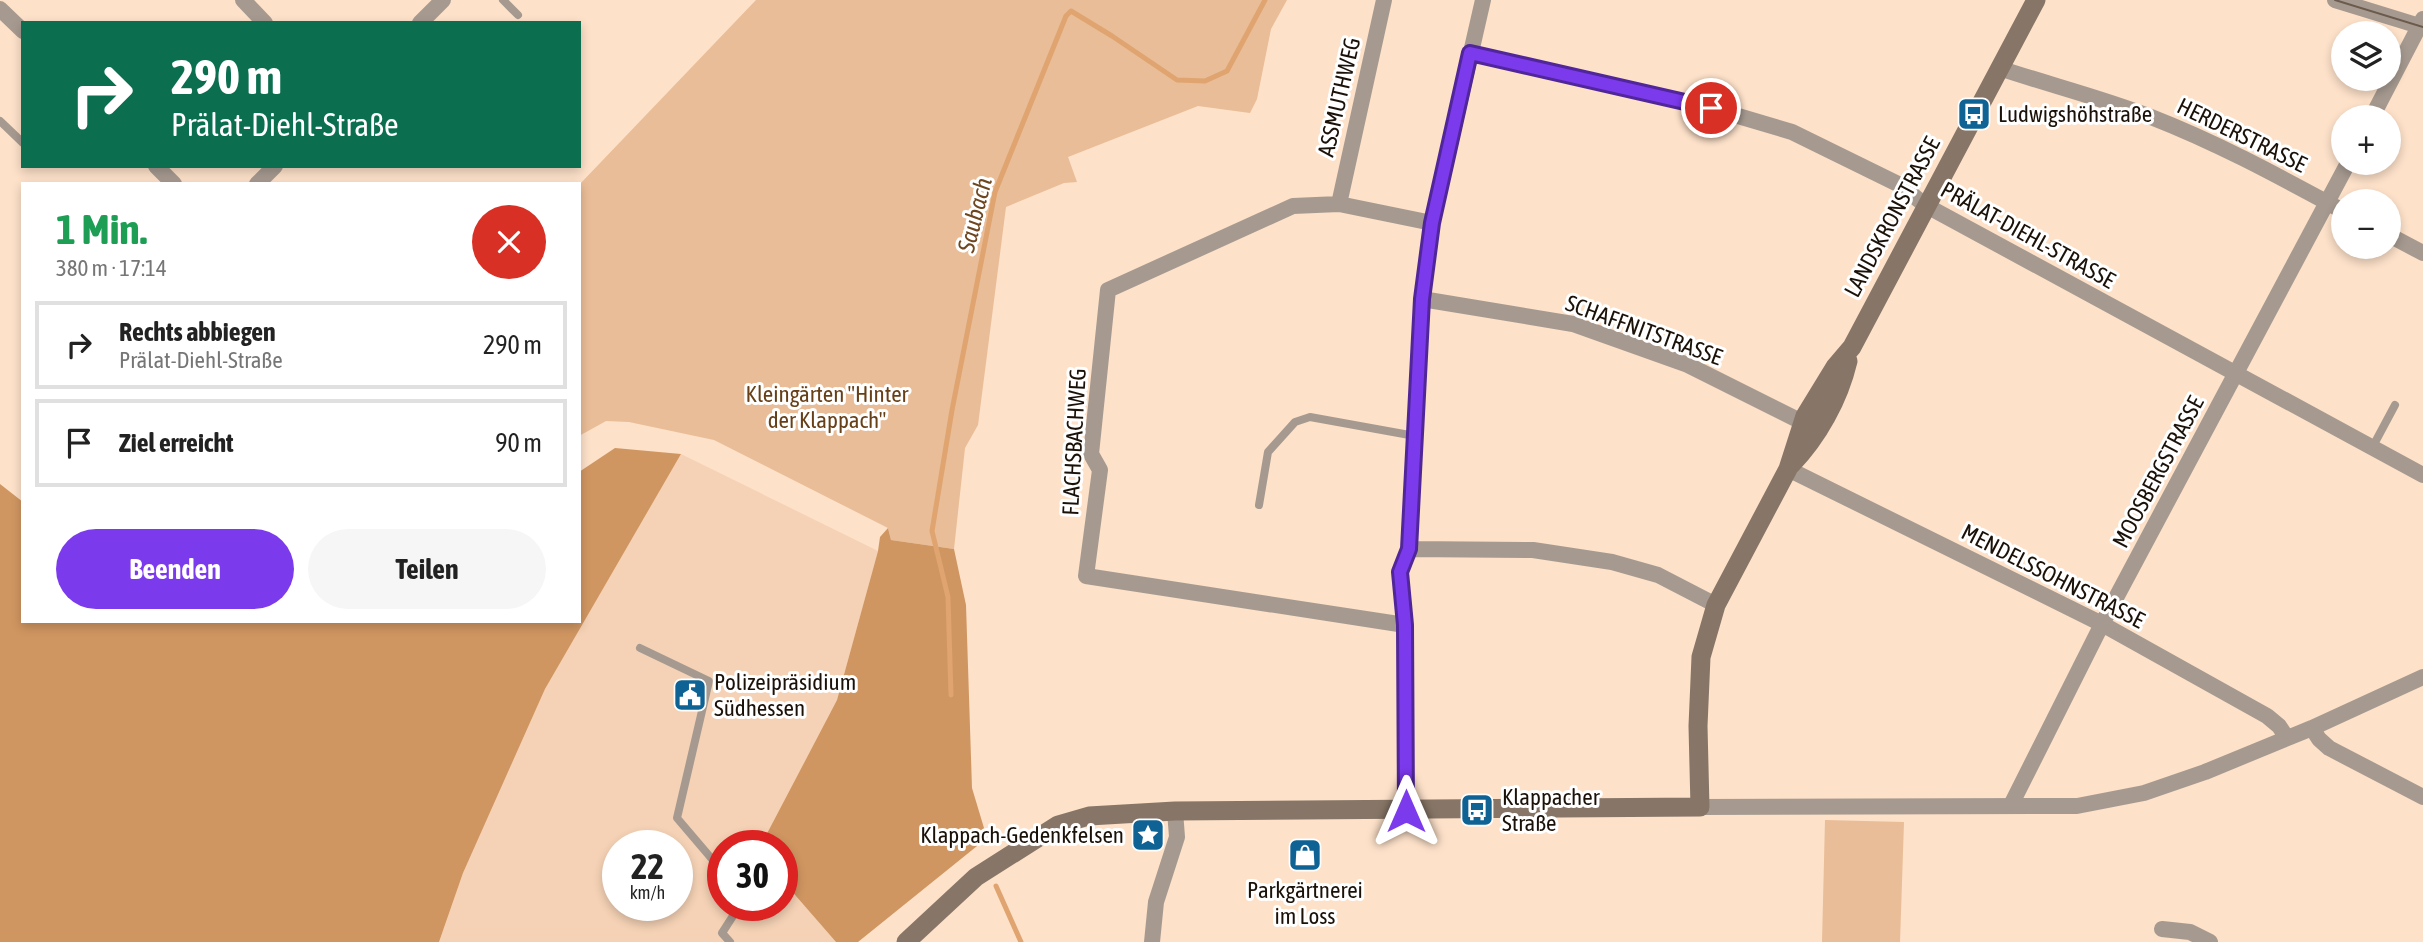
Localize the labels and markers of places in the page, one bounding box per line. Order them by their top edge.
pin [1681,78,1741,138]
bus stop icon: Ludwigshöhstraße [1955,95,1993,133]
place label: Ludwigshöhstraße [1998,101,2152,127]
place label: Polizeipräsidium Südhessen [714,669,856,721]
public building icon: Polizeipräsidium Südhessen [671,676,709,714]
place label: Klappacher Straße [1502,784,1601,836]
bus stop icon: Klappacher Straße [1458,791,1496,829]
place icon: Klappach-Gedenkfelsen [1129,816,1167,854]
place label: Klappach-Gedenkfelsen [920,822,1124,848]
shop icon: Parkgärtnerei im Loss [1286,836,1324,874]
place label: Parkgärtnerei im Loss [1247,877,1363,929]

